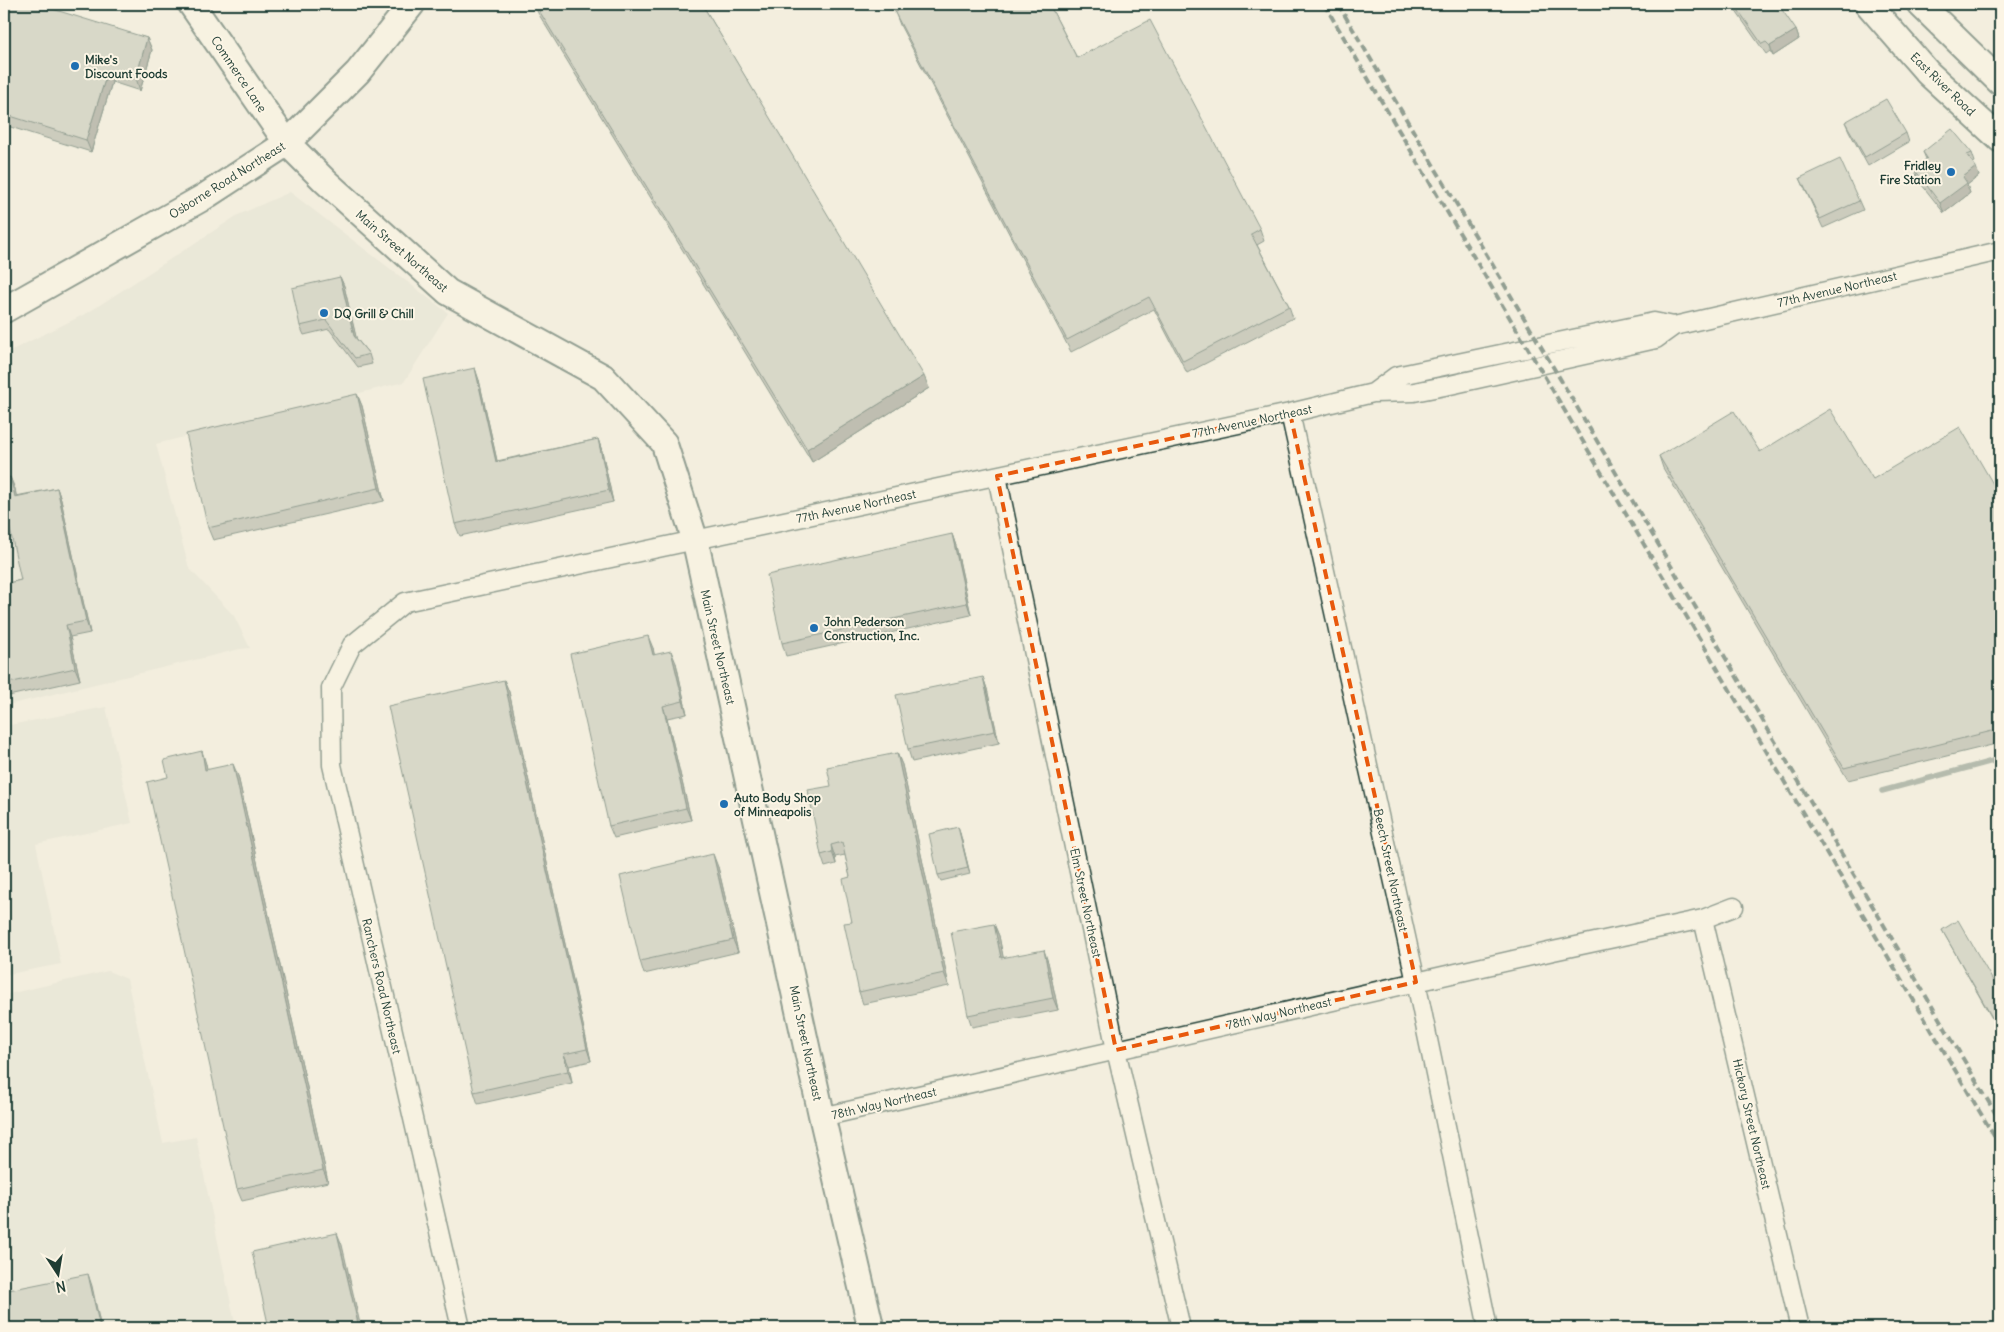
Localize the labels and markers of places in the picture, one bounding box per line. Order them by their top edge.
place label: Mike's Discount Foods [85,52,168,81]
marker: Mike's Discount Foods [69,60,81,72]
place label: Fridley Fire Station [1880,158,1941,187]
marker: Fridley Fire Station [1945,166,1957,178]
place label: DQ Grill & Chill [334,306,414,321]
marker: DQ Grill & Chill [318,307,330,319]
place label: John Pederson Construction, Inc. [824,614,920,643]
marker: John Pederson Construction, Inc. [808,622,820,634]
place label: Auto Body Shop of Minneapolis [734,790,821,820]
marker: Auto Body Shop of Minneapolis [718,798,730,810]

